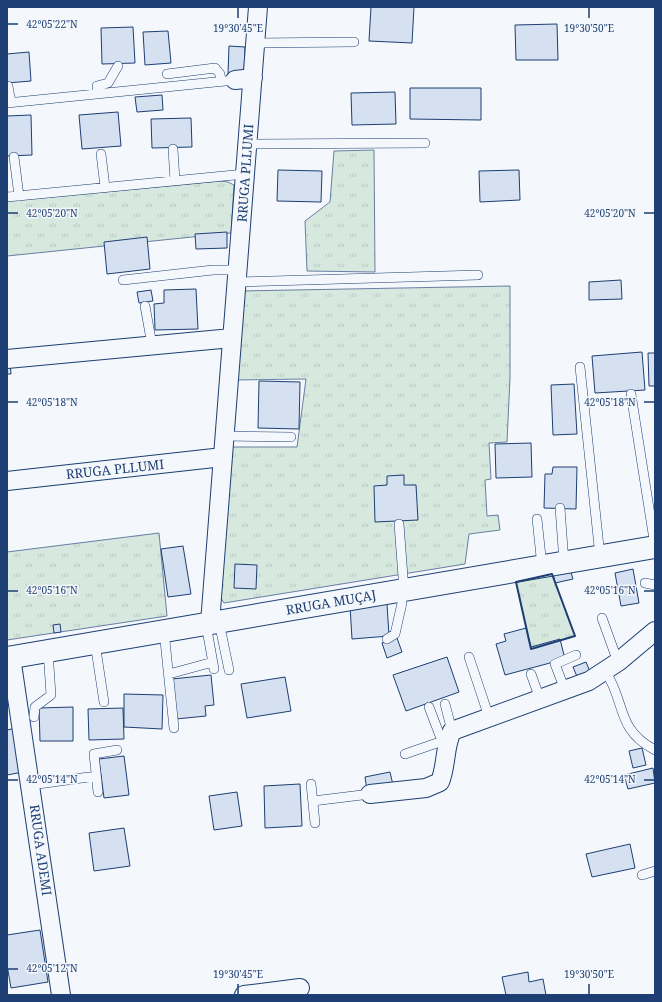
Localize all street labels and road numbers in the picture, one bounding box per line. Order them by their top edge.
street label: RRUGA PLLUMI [233,123,257,223]
street label: RRUGA PLLUMI [65,455,165,483]
street label: RRUGA MUÇAJ [284,585,378,619]
street label: RRUGA ADEMI [26,803,56,897]

